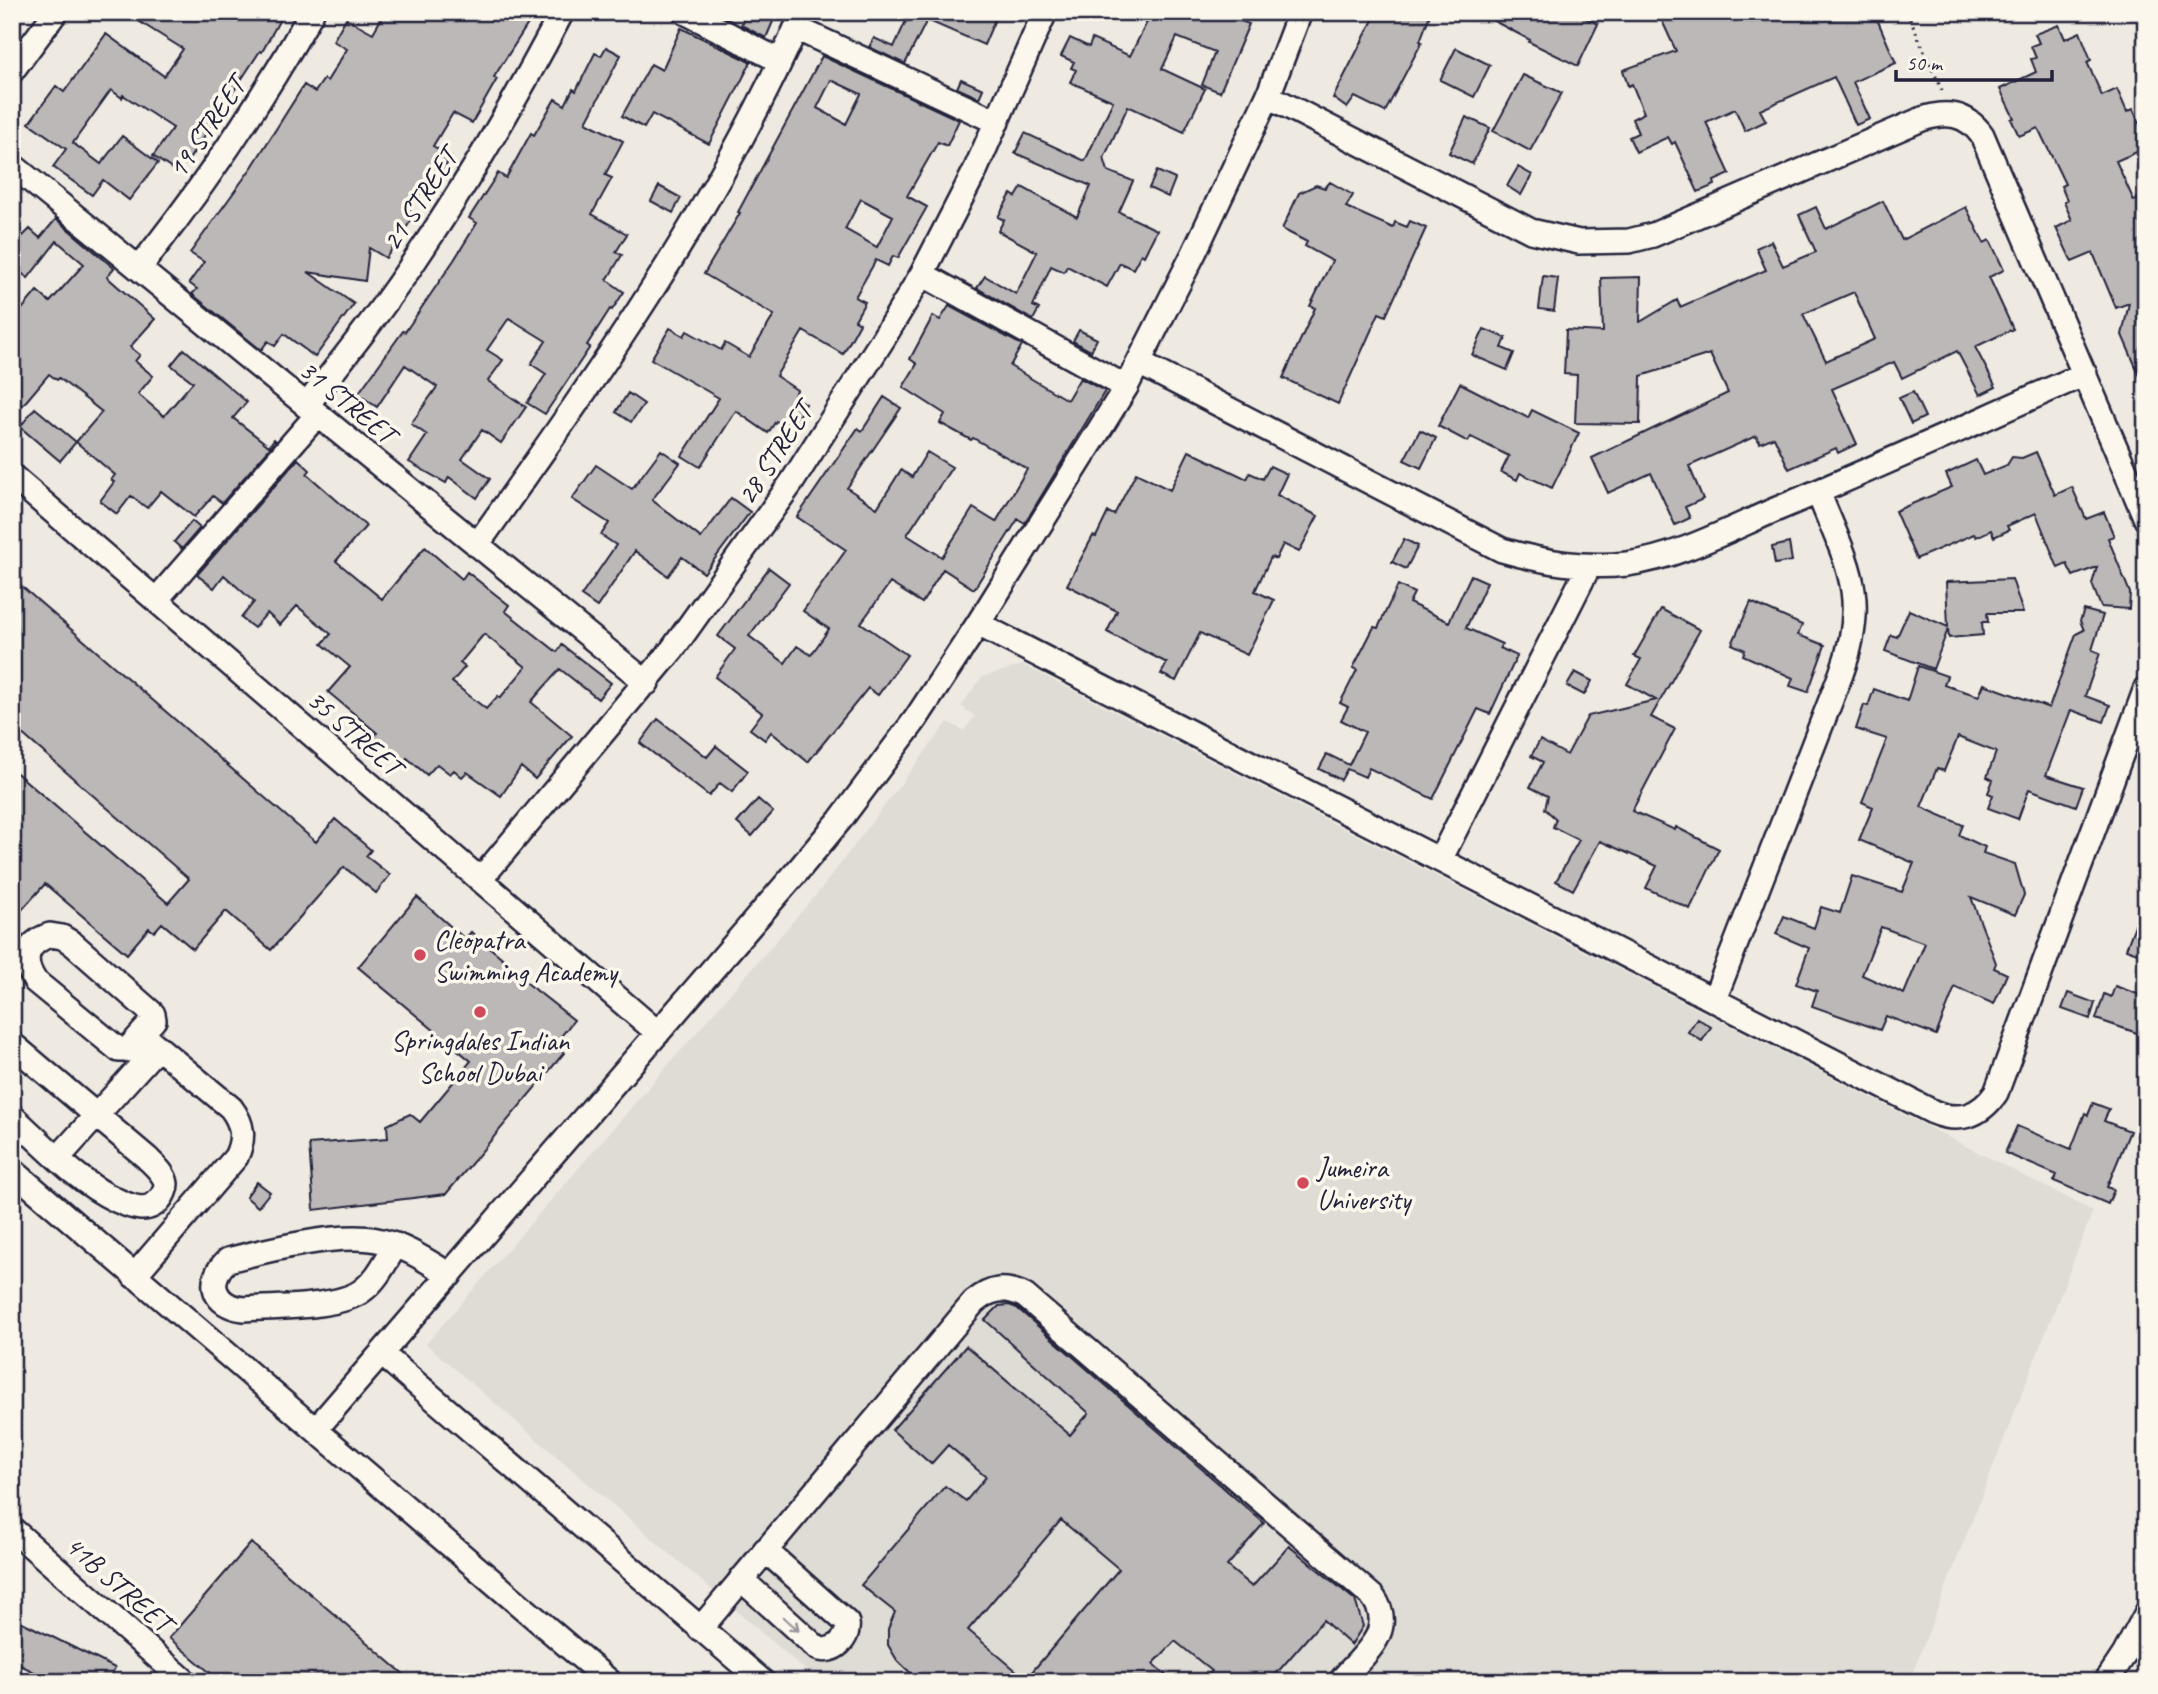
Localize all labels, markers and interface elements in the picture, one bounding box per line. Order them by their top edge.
scale bar [1896,38,2051,82]
text: 50 m [1906,50,1944,76]
street label: 19 STREET [160,65,256,185]
street label: 21 STREET [374,137,469,257]
street label: 31 STREET [292,352,408,455]
street label: 28 STREET [729,391,824,511]
street label: 35 STREET [300,682,414,787]
place label: Cleopatra Swimming Academy [434,922,619,989]
marker: Cleopatra Swimming Academy [412,947,428,963]
marker: Springdales Indian School Dubai [472,1004,488,1020]
place label: Springdales Indian School Dubai [391,1023,571,1090]
place label: Jumeira University [1315,1150,1413,1217]
marker: Jumeira University [1295,1175,1311,1191]
street label: 41B STREET [58,1528,184,1644]
one-way arrow [782,1616,800,1632]

